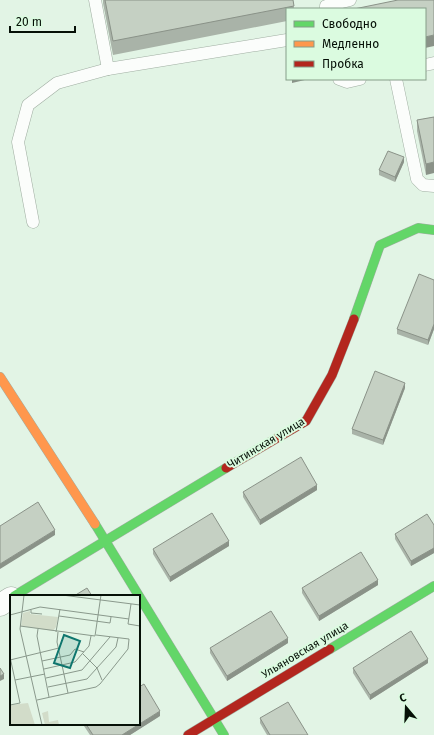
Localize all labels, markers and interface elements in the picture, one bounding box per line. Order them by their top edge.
scale bar [10,8,75,34]
legend [286,8,426,80]
text: 20 m [16,15,42,29]
text: Свободно [322,17,377,31]
text: Медленно [322,37,379,51]
text: Пробка [322,57,364,71]
street label: Читинская улица [225,415,307,471]
inset map [10,595,140,725]
street label: Ульяновская улица [259,619,351,681]
north arrow [386,687,426,727]
text: С [398,691,409,705]

